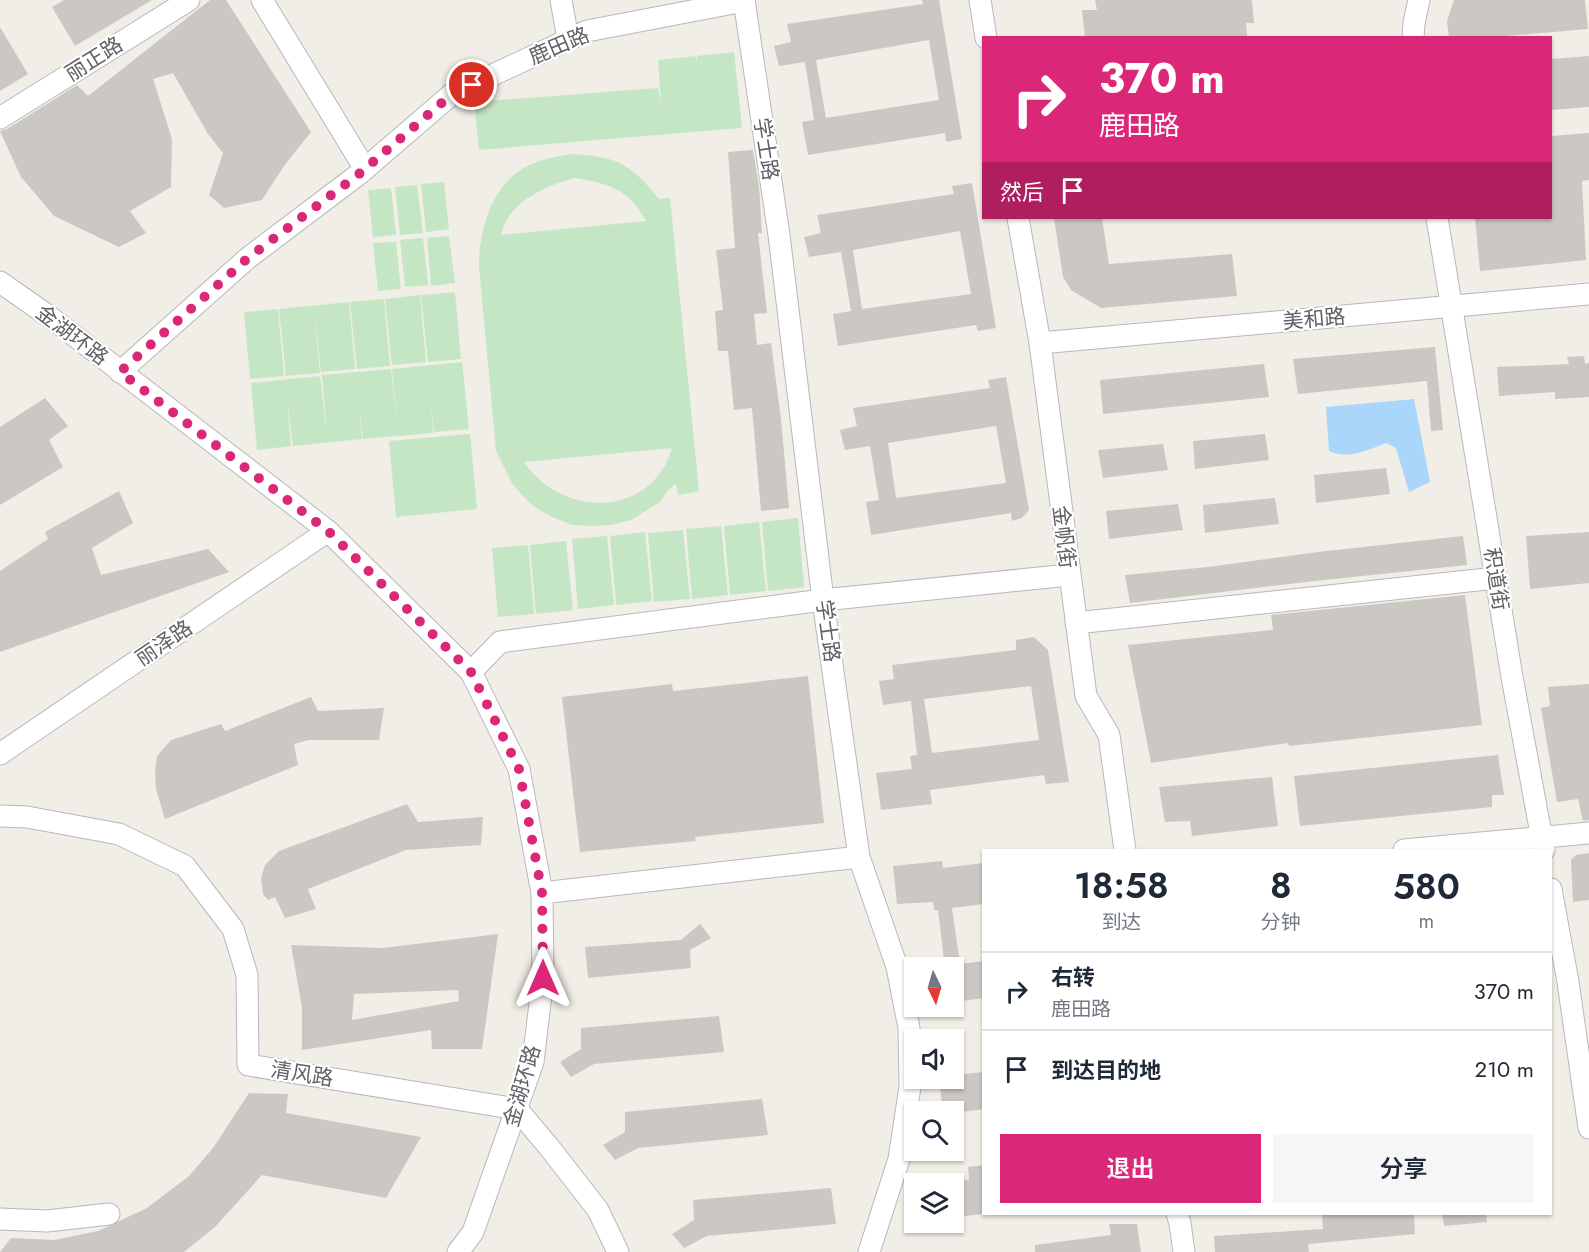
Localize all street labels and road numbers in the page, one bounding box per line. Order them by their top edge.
street label: 鹿田路 [524,20,594,72]
street label: 丽正路 [59,30,129,88]
street label: 学士路 [746,116,786,182]
street label: 金湖环路 [29,298,115,372]
street label: 美和路 [1281,301,1347,337]
street label: 金帆街 [1045,504,1083,570]
street label: 积道街 [1476,546,1516,612]
street label: 学士路 [809,598,847,664]
street label: 丽泽路 [129,613,199,673]
street label: 金湖环路 [496,1041,548,1131]
street label: 清风路 [269,1054,335,1094]

